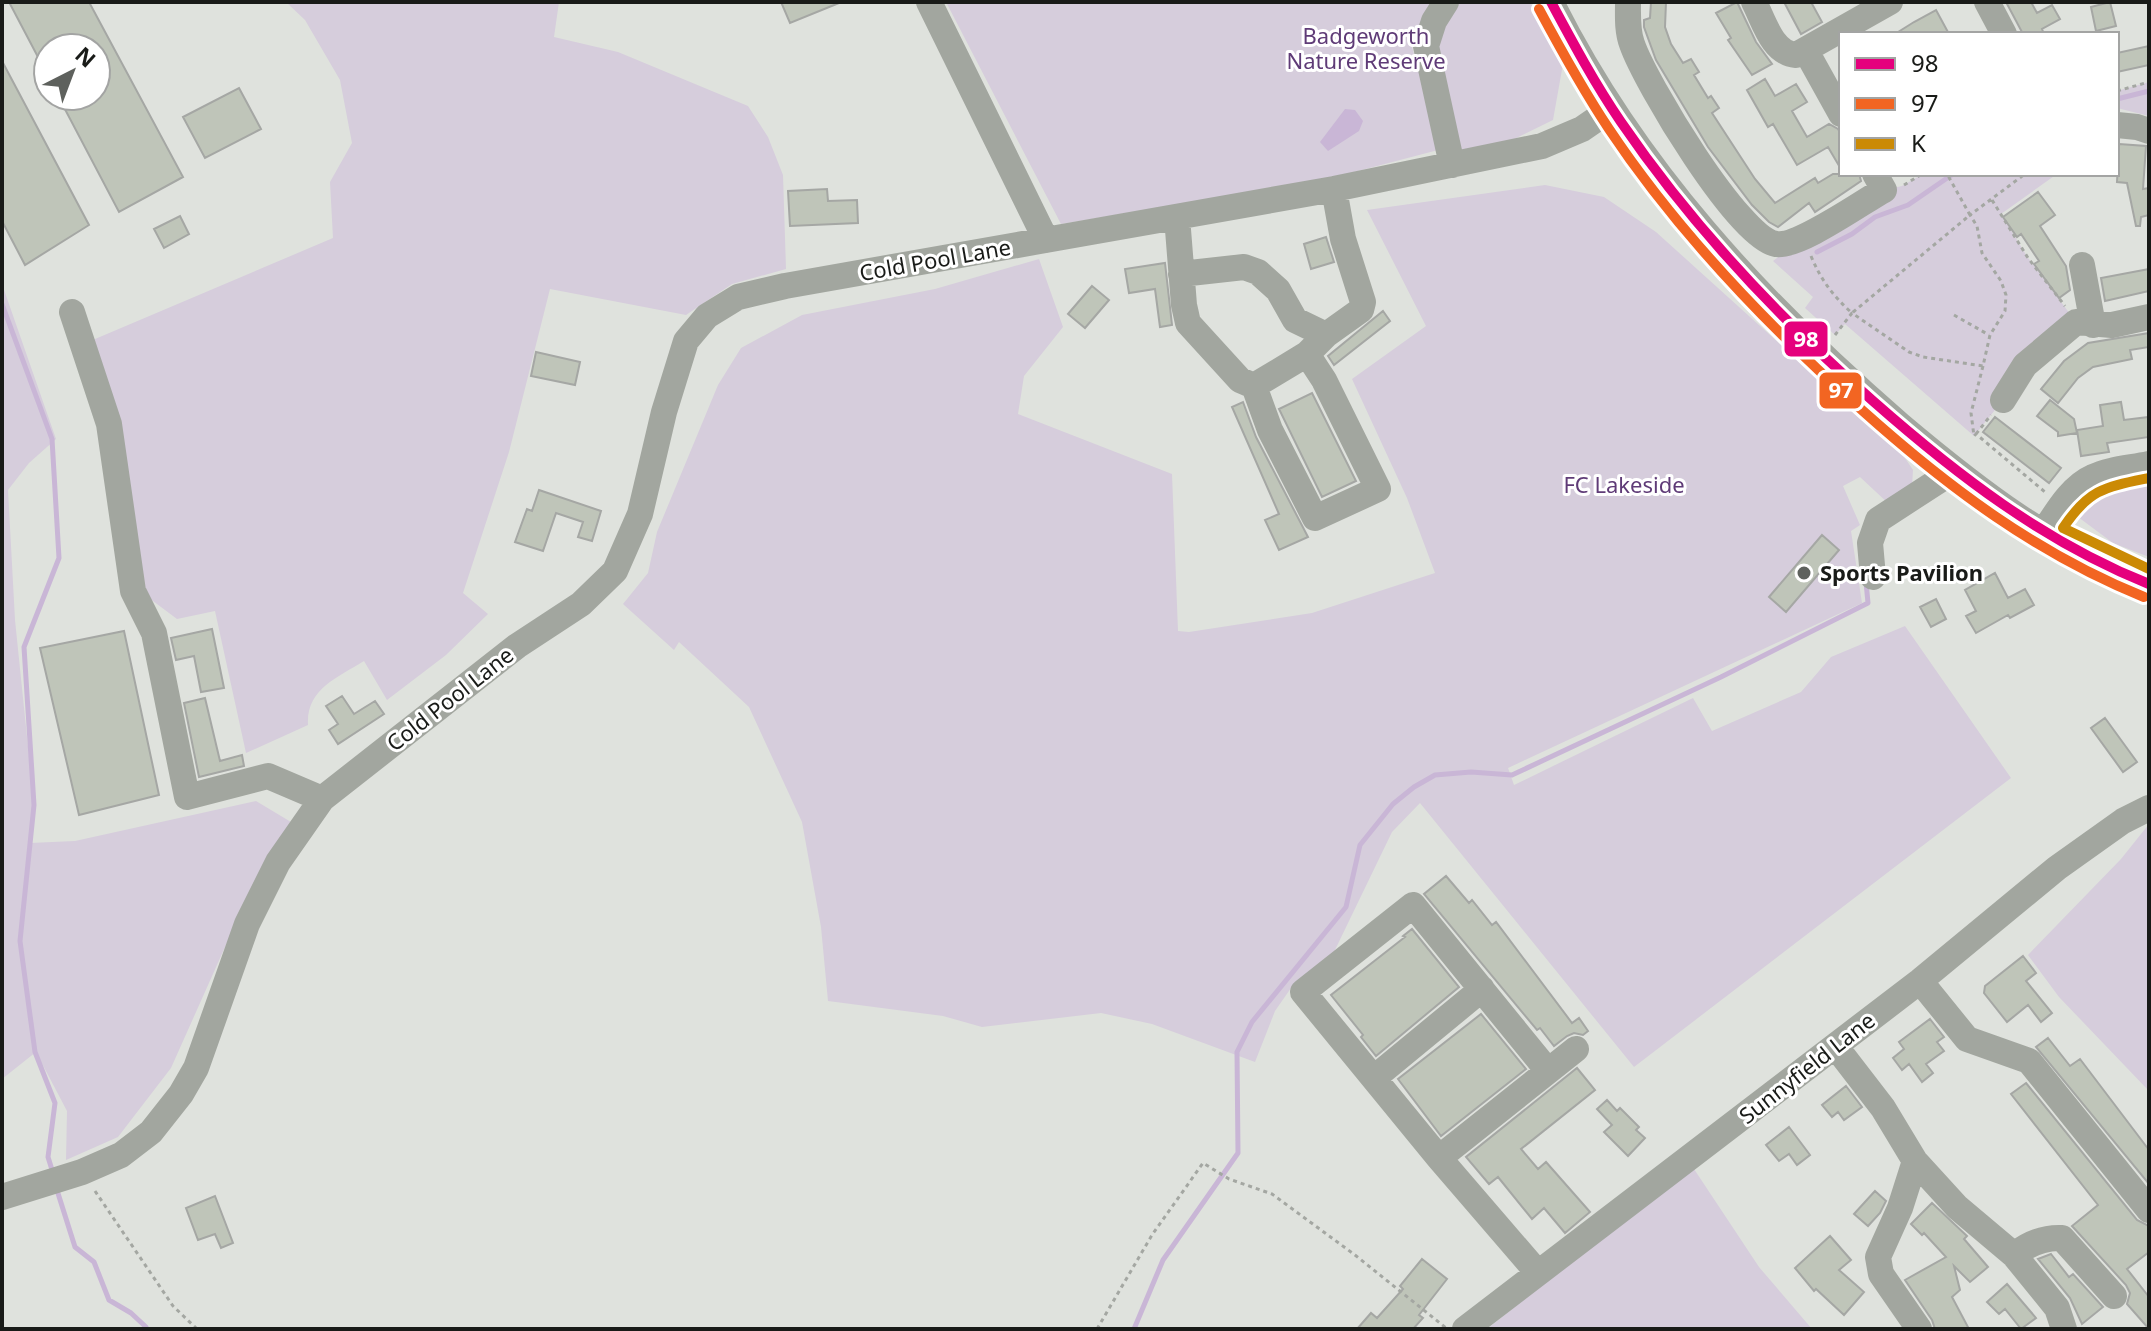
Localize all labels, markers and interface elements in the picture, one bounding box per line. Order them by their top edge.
park label: Badgeworth Nature Reserve [1286,20,1446,75]
north arrow [32,32,112,112]
legend [1839,32,2119,176]
text: N [69,39,103,74]
text: 98 [1911,46,1938,79]
text: 97 [1911,86,1938,119]
text: K [1911,126,1926,159]
street label: Cold Pool Lane [857,231,1013,287]
line badge: 98 [1783,320,1829,358]
text: 98 [1793,323,1819,353]
line badge: 97 [1818,371,1863,410]
text: 97 [1828,374,1854,404]
park label: FC Lakeside [1563,469,1685,499]
place label: Sports Pavilion [1820,557,1983,587]
marker: Sports Pavilion [1795,564,1813,582]
street label: Cold Pool Lane [380,639,519,757]
street label: Sunnyfield Lane [1732,1005,1880,1130]

